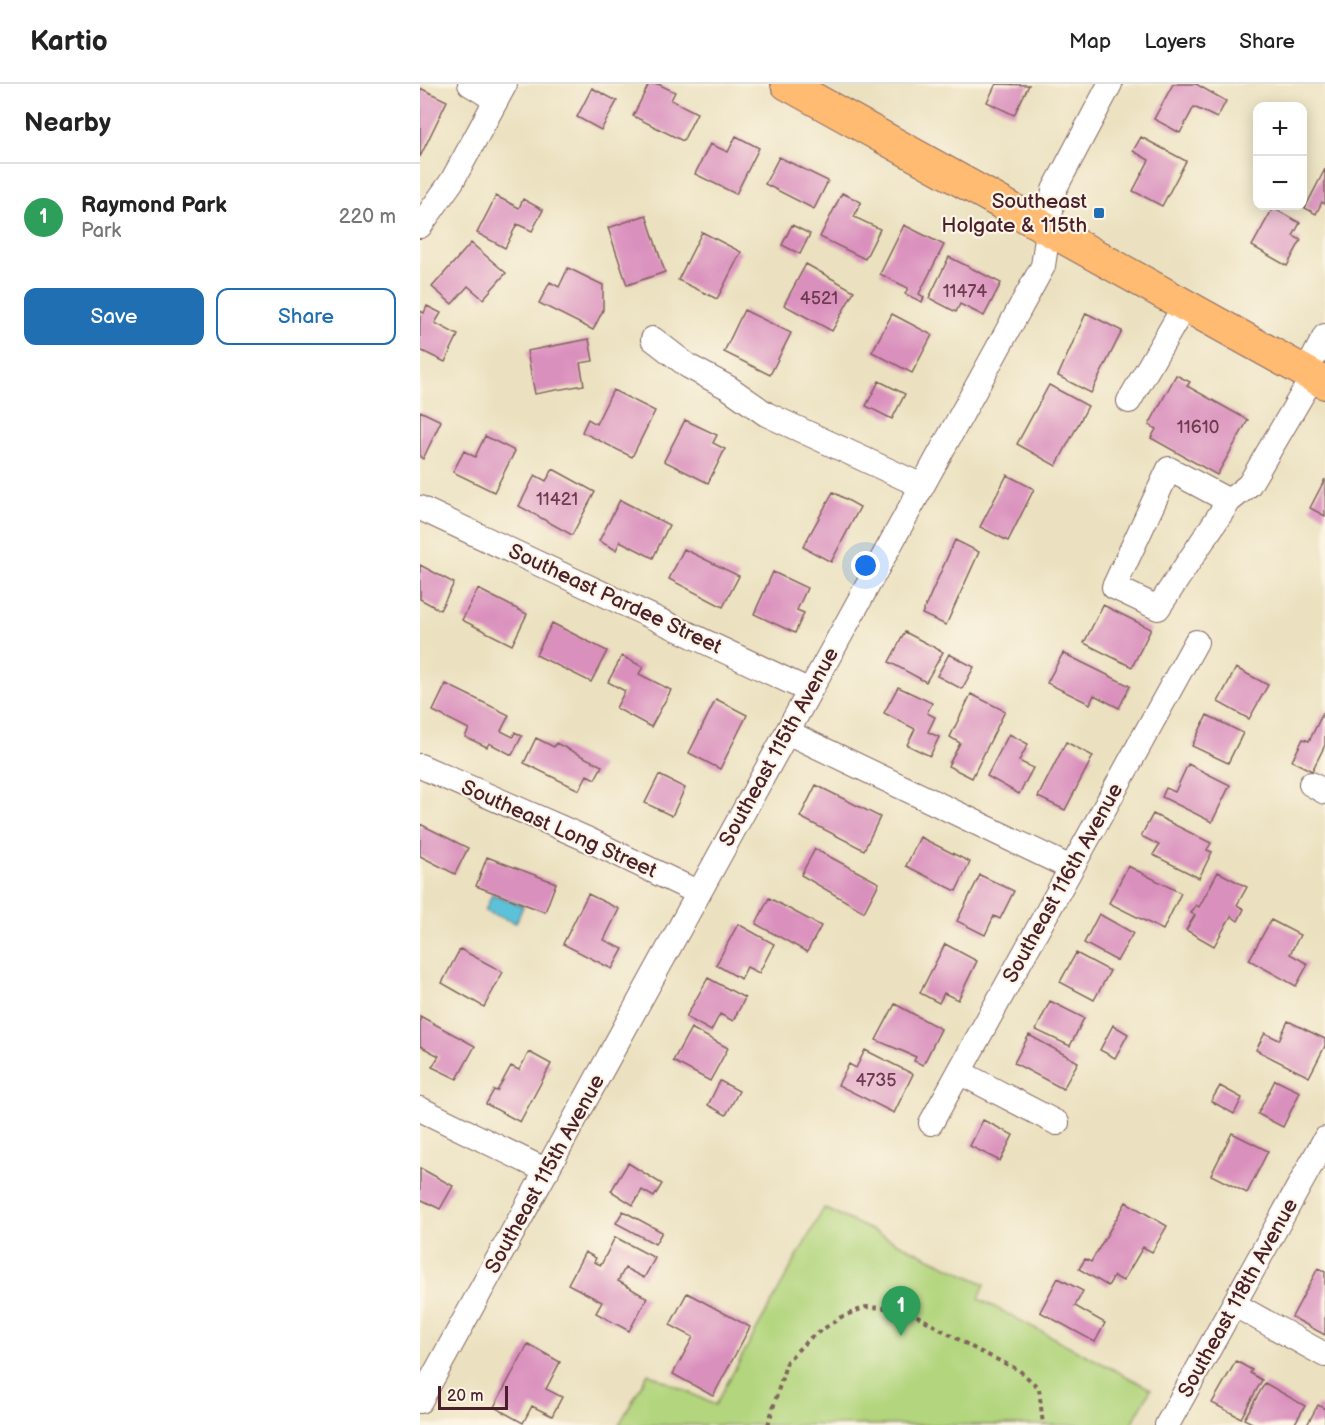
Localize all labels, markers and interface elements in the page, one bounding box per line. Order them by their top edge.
text: Kartio [30,25,108,58]
text: Map [1069,29,1111,54]
text: Layers [1144,29,1206,54]
text: Share [1239,29,1295,54]
map controls [1253,102,1307,210]
button: + [1253,102,1307,156]
text: Nearby [24,108,111,139]
button: − [1253,156,1307,210]
place label: Southeast Holgate & 115th [941,189,1088,238]
text: Raymond Park [81,192,227,219]
text: 1 [39,205,48,229]
text: 220 m [339,205,396,229]
marker: Southeast Holgate & 115th [1092,206,1106,220]
text: Park [81,219,121,243]
house number: 11474 [943,281,987,302]
button: Save [24,288,204,345]
button: Share [216,288,396,345]
house number: 4521 [800,288,838,309]
house number: 11610 [1177,417,1219,438]
house number: 11421 [536,489,578,510]
street label: Southeast Pardee Street [504,539,726,660]
your location [851,551,880,580]
street label: Southeast 115th Avenue [714,643,844,851]
street label: Southeast Long Street [457,775,661,884]
street label: Southeast 116th Avenue [998,779,1128,987]
street label: Southeast 115th Avenue [480,1070,610,1278]
house number: 4735 [855,1070,897,1091]
street label: Southeast 118th Avenue [1173,1194,1303,1402]
pin: 1 [882,1286,920,1336]
scale bar [438,1383,508,1410]
text: 20 m [447,1387,483,1406]

